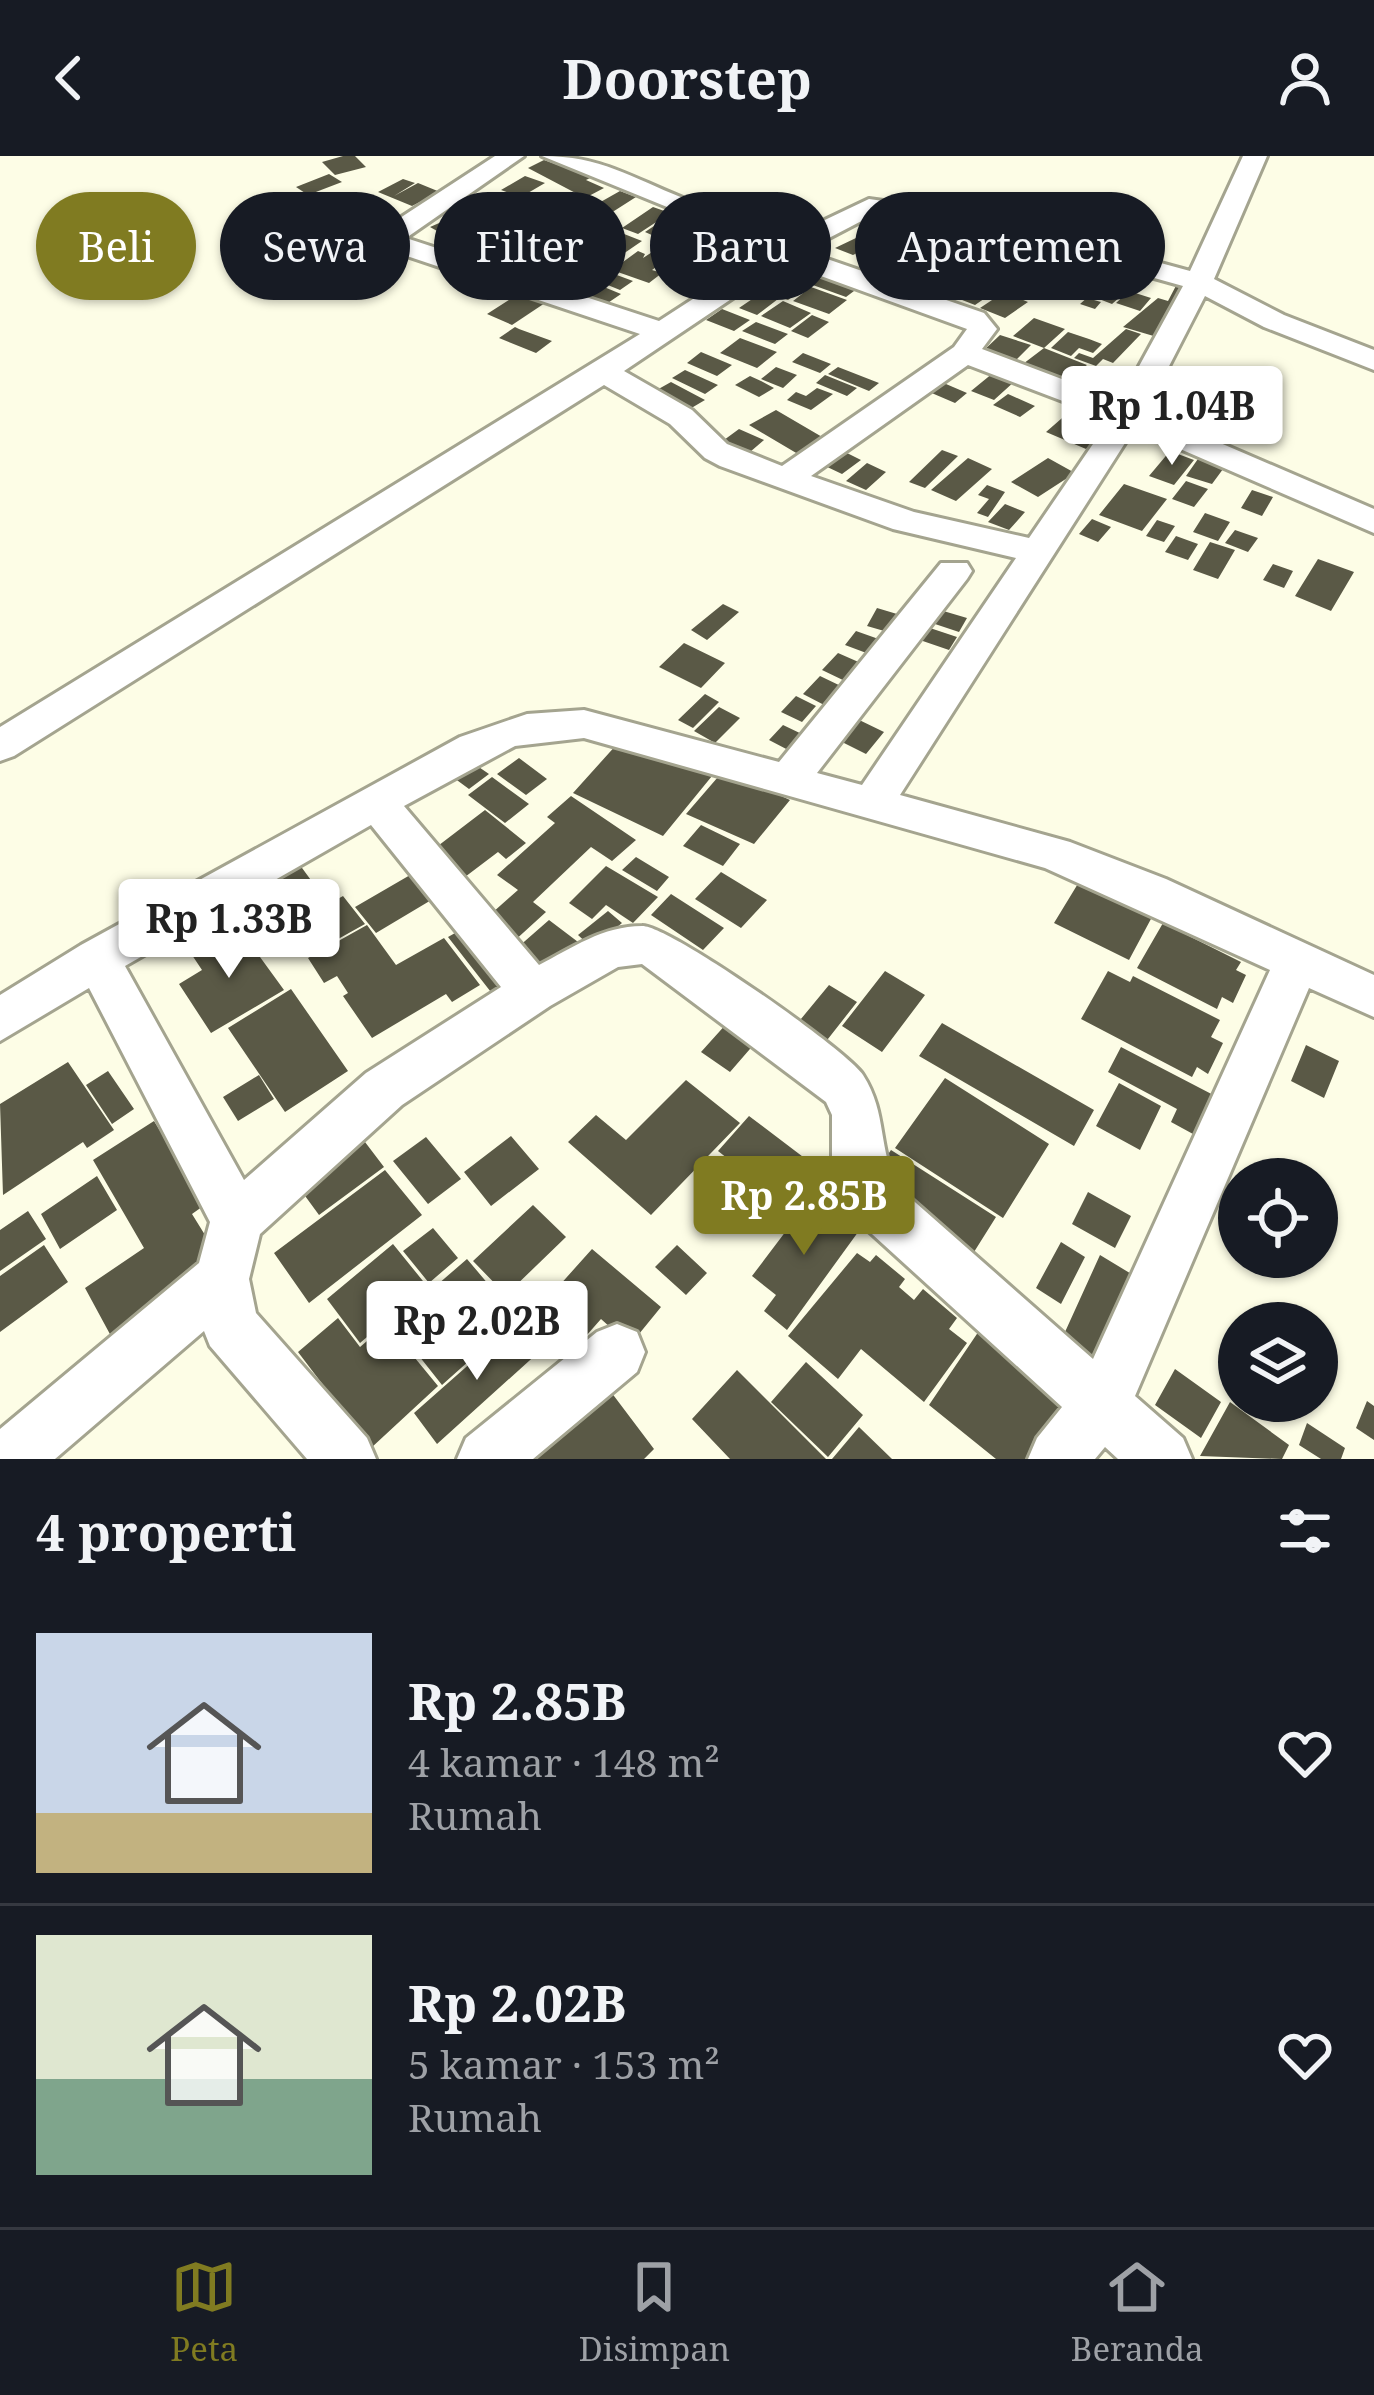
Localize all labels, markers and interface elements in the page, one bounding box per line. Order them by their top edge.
text: Doorstep [562,41,812,115]
icon: back [36,45,102,111]
icon: person [1272,45,1338,111]
chip: Beli [36,192,196,300]
chip: Sewa [220,192,410,300]
chip: Filter [434,192,626,300]
chip: Baru [650,192,831,300]
chip: Apartemen [855,192,1165,300]
pin: Rp 1.04B [1048,366,1296,468]
text: Rp 1.04B [1089,378,1255,431]
pin: Rp 1.33B [105,879,353,981]
text: Rp 1.33B [146,891,312,944]
pin: Rp 2.85B [680,1156,928,1258]
map controls [1218,1158,1338,1422]
button: locate [1218,1158,1338,1278]
text: Rp 2.85B [721,1168,887,1221]
pin: Rp 2.02B [353,1281,601,1383]
text: Rp 2.02B [394,1293,560,1346]
button: layers [1218,1302,1338,1422]
text: 4 properti [36,1496,296,1566]
icon: filters [1272,1498,1338,1564]
text: Rp 2.85B [408,1665,626,1735]
icon: home [132,1681,276,1825]
icon: heart [1272,1720,1338,1786]
text: 4 kamar · 148 m² [408,1735,720,1788]
text: Rumah [408,1788,542,1841]
text: Rp 2.02B [408,1967,626,2037]
icon: home [132,1983,276,2127]
icon: heart [1272,2022,1338,2088]
text: 5 kamar · 153 m² [408,2037,720,2090]
text: Rumah [408,2090,542,2143]
tab: Peta [170,2254,238,2371]
tab: Disimpan [579,2254,730,2371]
tab: Beranda [1071,2254,1204,2371]

